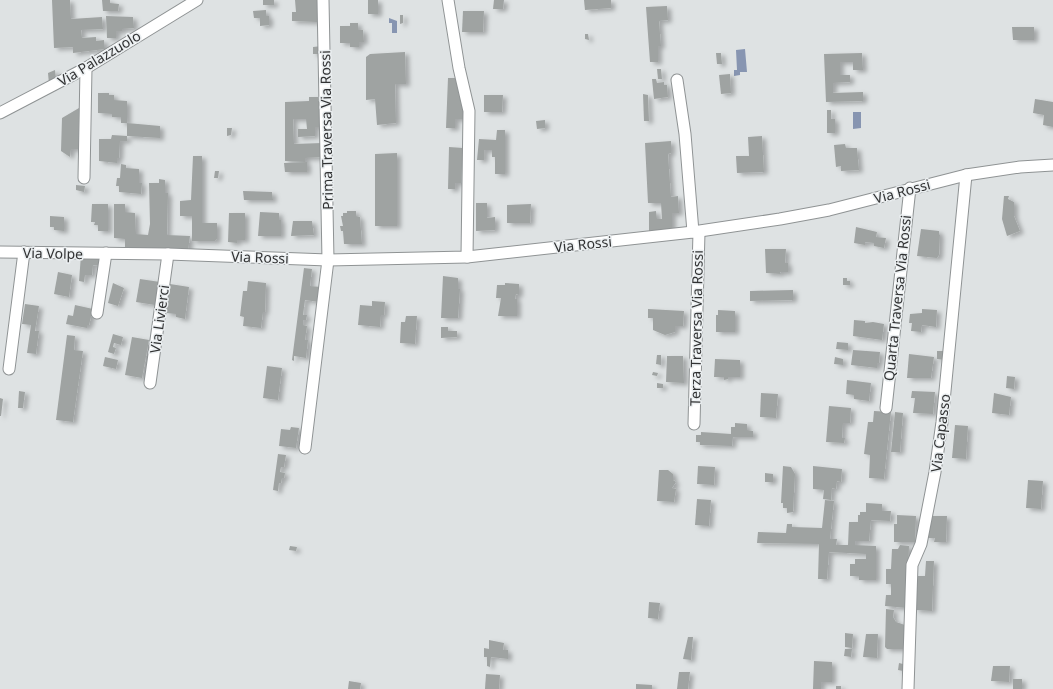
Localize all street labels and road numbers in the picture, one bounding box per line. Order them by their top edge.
street label: Via Palazzuolo [54,26,144,90]
street label: Prima Traversa Via Rossi [315,50,337,210]
street label: Via Rossi [872,174,932,208]
street label: Quarta Traversa Via Rossi [879,214,915,382]
street label: Via Rossi [553,232,613,256]
street label: Via Volpe [23,243,83,263]
street label: Via Rossi [231,246,289,268]
street label: Terza Traversa Via Rossi [685,250,707,406]
street label: Via Livierci [145,284,173,354]
street label: Via Capasso [926,393,954,473]

